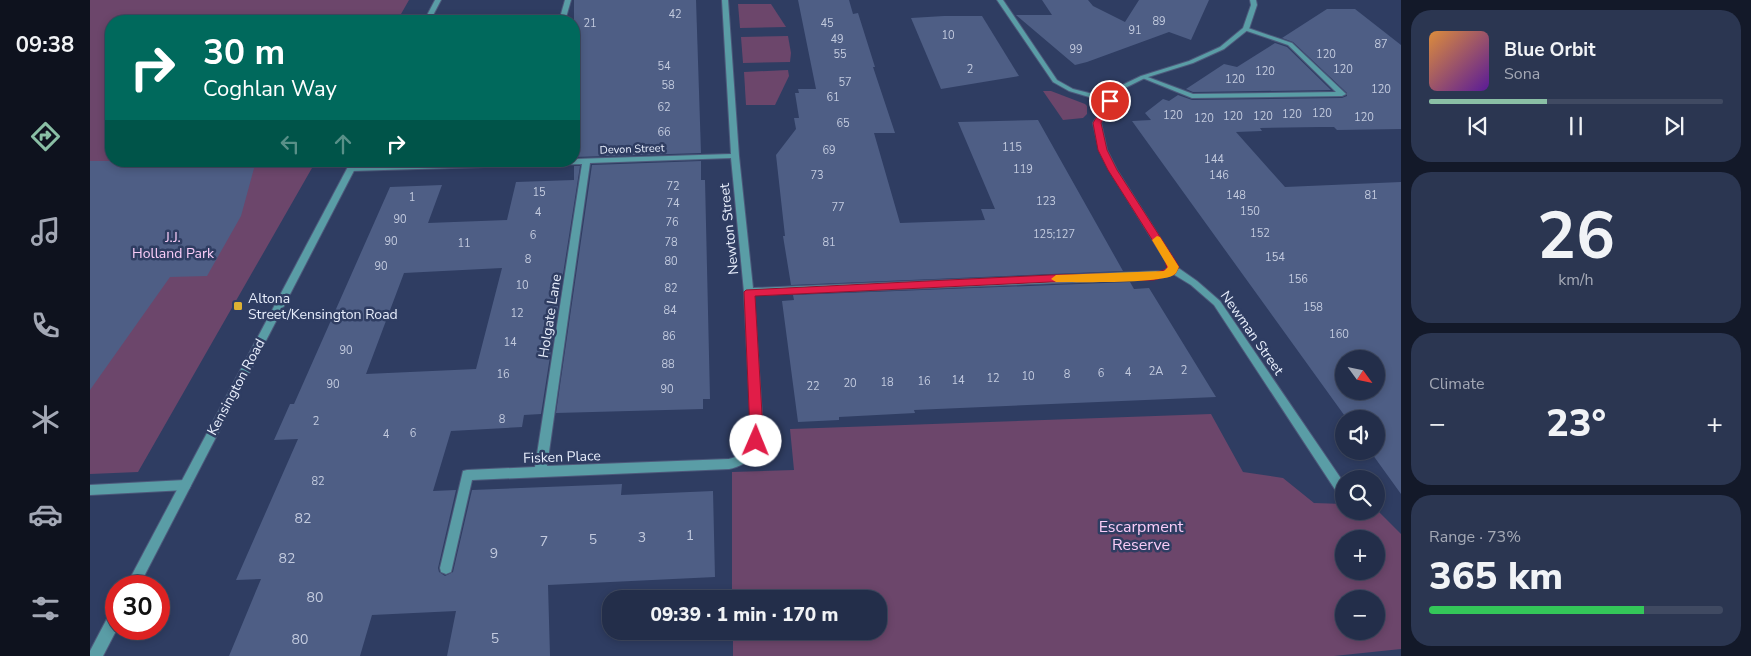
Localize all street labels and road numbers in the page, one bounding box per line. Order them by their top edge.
street label: Devon Street [599,140,665,158]
street label: Newton Street [715,182,743,276]
street label: Holgate Lane [534,273,566,359]
street label: Newman Street [1216,287,1288,379]
street label: Kensington Road [203,335,269,439]
street label: Fisken Place [523,446,601,468]

